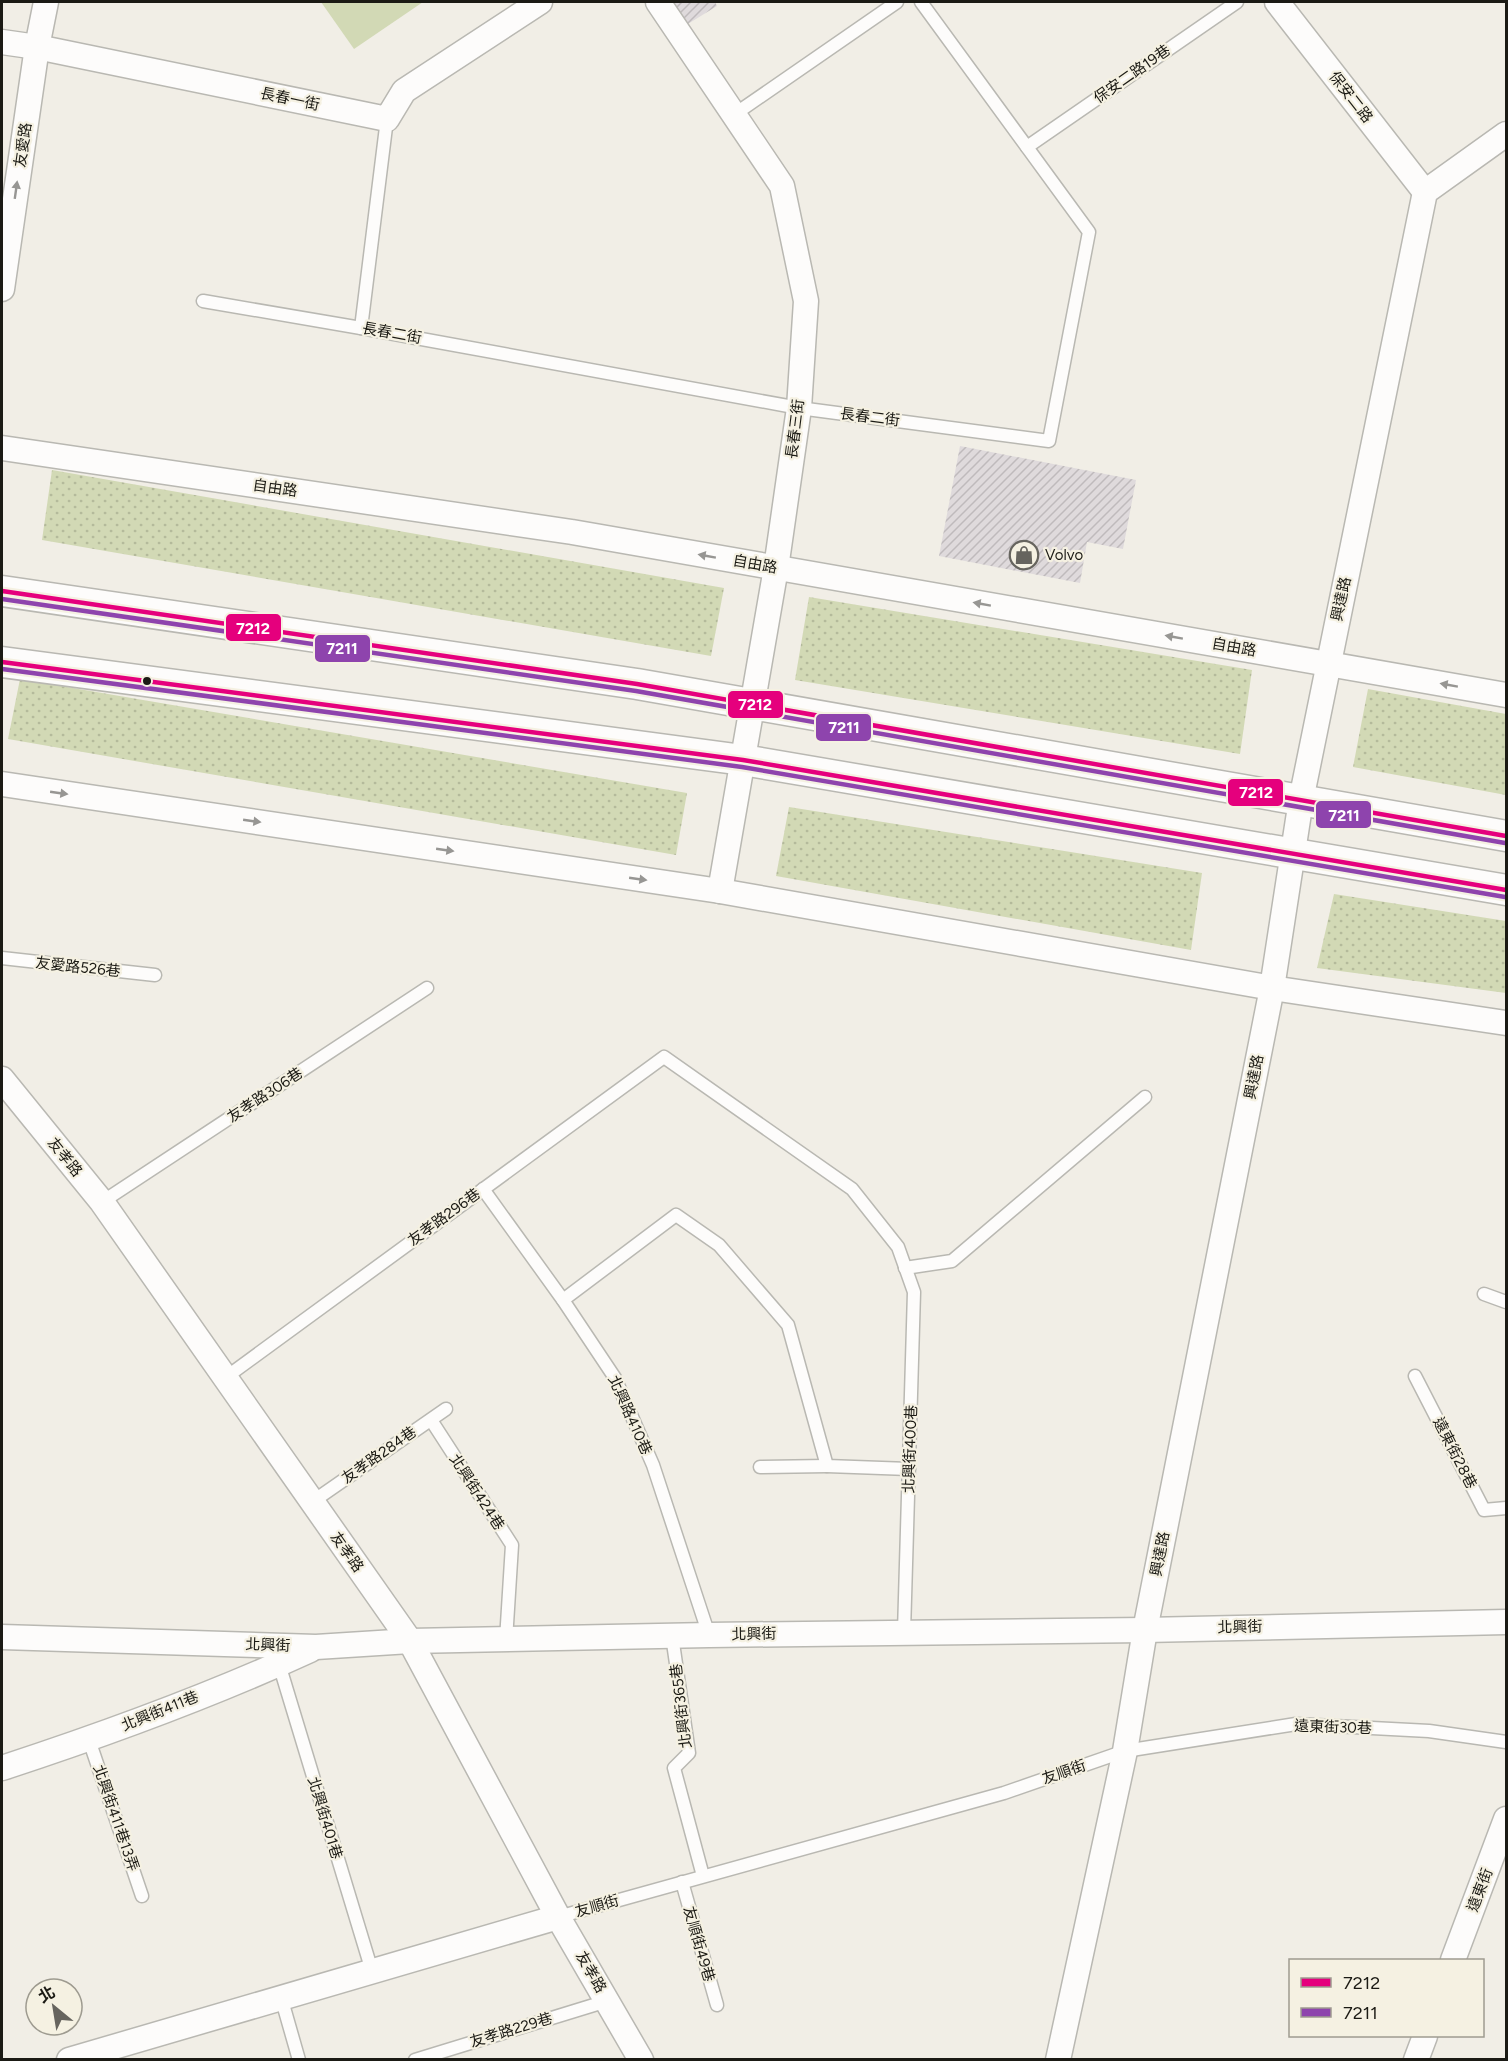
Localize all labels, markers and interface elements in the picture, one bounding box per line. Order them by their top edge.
street label: 保安二路19巷 [1090,41,1174,107]
street label: 保安二路 [1325,68,1377,126]
street label: 長春一街 [259,84,321,114]
street label: 友愛路 [11,121,35,169]
one-way arrow [12,180,21,199]
street label: 長春二街 [361,319,423,347]
street label: 長春三街 [782,398,808,460]
street label: 長春二街 [839,404,901,430]
street label: 自由路 [251,476,299,500]
shop icon: Volvo [1008,539,1040,571]
place label: Volvo [1045,546,1083,564]
one-way arrow [697,551,716,560]
street label: 自由路 [731,551,779,577]
street label: 興達路 [1328,575,1354,623]
one-way arrow [972,599,991,608]
line badge: 7212 [225,613,282,642]
text: 7212 [236,619,270,638]
one-way arrow [1164,632,1183,641]
line badge: 7211 [314,634,371,663]
street label: 自由路 [1210,634,1258,660]
text: 7211 [326,639,358,658]
unlabelled marker [141,675,153,687]
one-way arrow [1439,680,1458,689]
line badge: 7212 [727,690,784,719]
text: 7212 [738,695,772,714]
line badge: 7211 [815,713,872,742]
text: 7211 [828,718,860,737]
line badge: 7212 [1227,778,1284,807]
text: 7212 [1239,783,1273,802]
one-way arrow [50,788,69,797]
line badge: 7211 [1315,800,1372,829]
text: 7211 [1328,806,1360,825]
one-way arrow [243,817,262,826]
one-way arrow [436,846,455,855]
one-way arrow [629,874,648,883]
street label: 友愛路526巷 [35,954,121,980]
street label: 興達路 [1241,1053,1267,1101]
street label: 友孝路306巷 [224,1064,306,1126]
street label: 友孝路 [44,1134,86,1180]
street label: 友孝路296巷 [404,1185,484,1249]
street label: 北興路410巷 [604,1372,656,1458]
street label: 北興街400巷 [899,1404,921,1494]
street label: 遠東街28巷 [1429,1414,1481,1492]
street label: 友孝路284巷 [338,1423,420,1487]
street label: 北興街424巷 [446,1451,508,1533]
street label: 友孝路 [327,1528,367,1576]
street label: 興達路 [1147,1530,1173,1578]
street label: 北興街 [1217,1618,1263,1636]
street label: 北興街 [731,1625,777,1643]
street label: 北興街 [245,1635,291,1655]
street label: 北興街365巷 [667,1663,695,1749]
street label: 北興街411巷 [119,1687,201,1735]
street label: 遠東街30巷 [1294,1717,1372,1737]
street label: 友順街 [1040,1756,1088,1788]
street label: 北興街411巷13弄 [89,1763,143,1873]
street label: 北興街401巷 [304,1775,346,1861]
street label: 遠東街 [1464,1866,1496,1914]
street label: 友順街 [573,1891,621,1921]
street label: 友順街49巷 [680,1904,718,1984]
street label: 友孝路 [572,1948,610,1996]
legend [1289,1959,1484,2037]
text: 7212 [1343,1972,1380,1994]
north arrow [24,1977,84,2037]
text: 北 [35,1982,58,2007]
text: 7211 [1343,2002,1378,2024]
street label: 友孝路229巷 [468,2009,554,2051]

